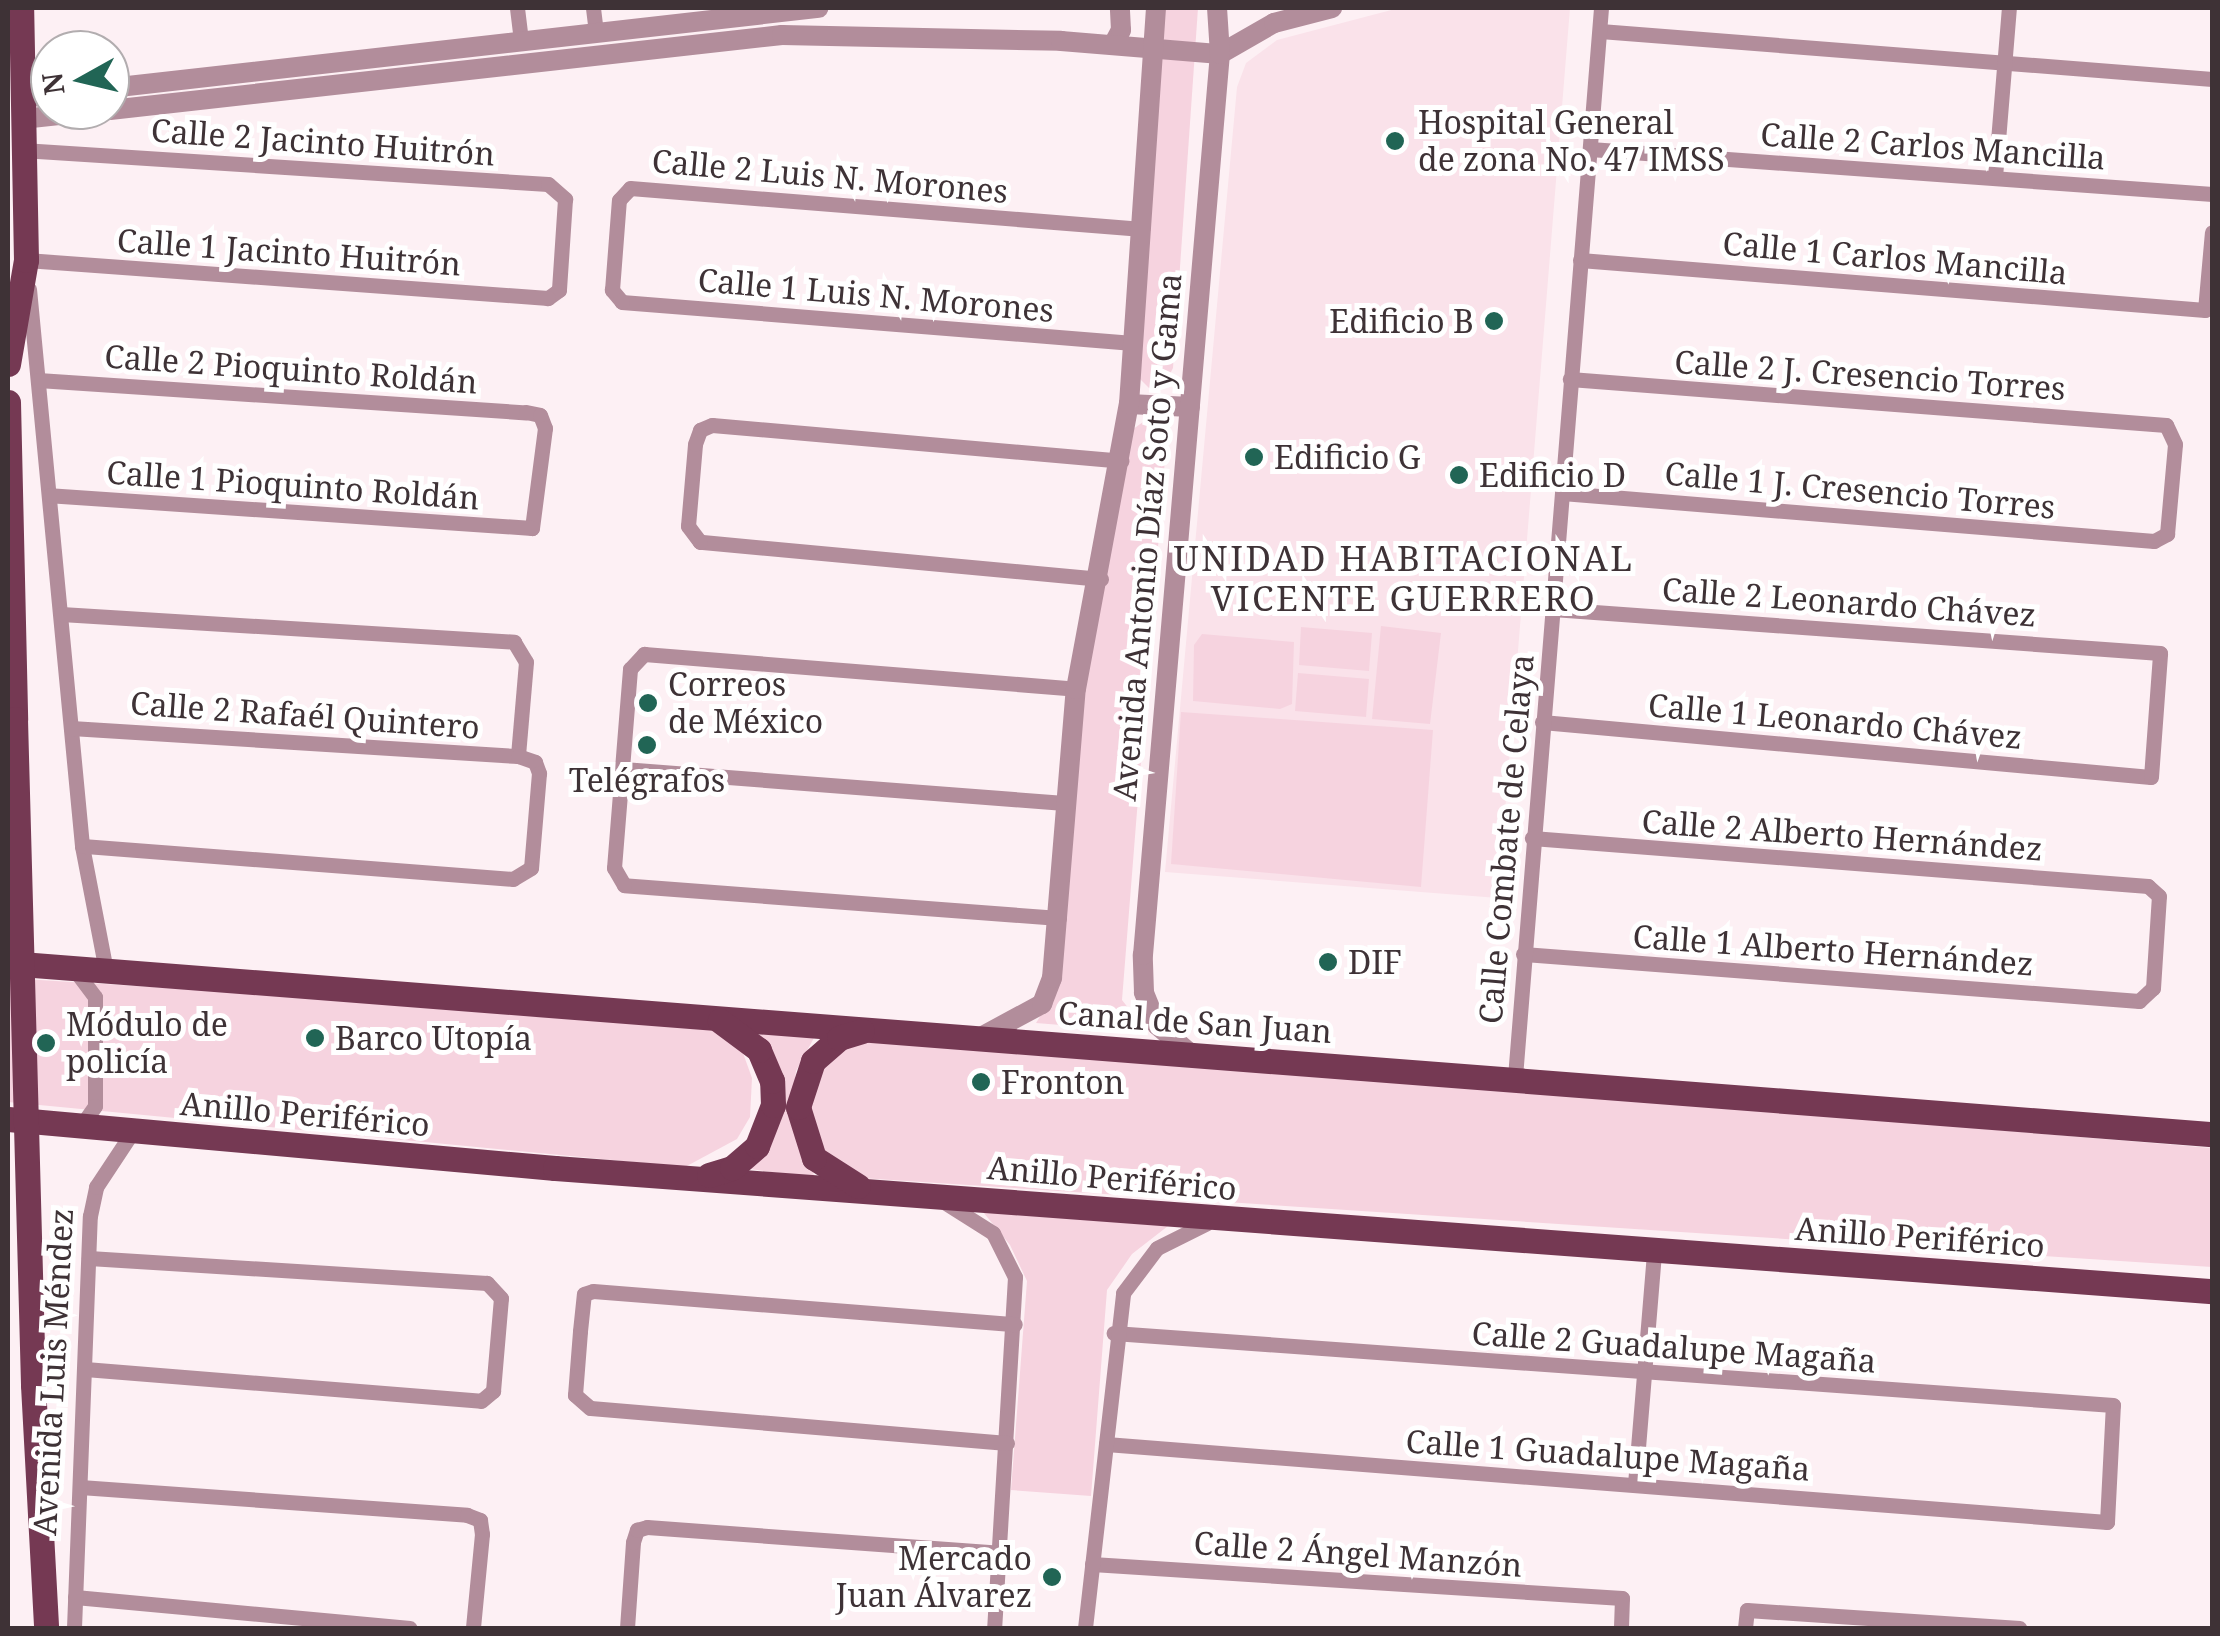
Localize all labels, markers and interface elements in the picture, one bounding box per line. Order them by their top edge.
north arrow [30,30,130,130]
text: N [32,70,73,97]
place label: Hospital General de zona No. 47 IMSS [1418,104,1725,179]
street label: Calle 2 Jacinto Huitrón [150,111,496,173]
street label: Calle 2 Carlos Mancilla [1759,115,2107,177]
marker: Hospital General de zona No. 47 IMSS [1382,128,1408,154]
street label: Calle 2 Luis N. Morones [650,141,1010,211]
street label: Calle 1 Jacinto Huitrón [116,221,462,283]
street label: Calle 1 Carlos Mancilla [1721,224,2069,292]
street label: Calle 1 Luis N. Morones [696,260,1056,330]
street label: Avenida Antonio Díaz Soto y Gama [1105,272,1189,802]
place label: Edificio B [1329,302,1474,340]
marker: Edificio B [1483,310,1505,332]
street label: Calle 2 Pioquinto Roldán [103,337,479,401]
street label: Calle 2 J. Cresencio Torres [1673,342,2067,408]
place label: Edificio G [1274,438,1421,476]
marker: Edificio G [1243,446,1265,468]
street label: Calle 1 Pioquinto Roldán [105,453,481,517]
street label: Calle 1 J. Cresencio Torres [1663,454,2057,526]
place label: Edificio D [1479,456,1626,494]
marker: Edificio D [1448,464,1470,486]
district label: UNIDAD HABITACIONAL VICENTE GUERRERO [1173,537,1635,619]
street label: Calle 2 Leonardo Chávez [1661,570,2037,634]
street label: Calle Combate de Celaya [1471,653,1541,1025]
place label: Correos de México [668,666,823,741]
street label: Calle 2 Rafaél Quintero [129,684,481,746]
street label: Calle 1 Leonardo Chávez [1647,686,2023,756]
marker: Correos de México [637,692,659,714]
marker: Telégrafos [636,734,658,756]
place label: Telégrafos [569,761,725,799]
street label: Calle 2 Alberto Hernández [1640,802,2044,868]
street label: Calle 1 Alberto Hernández [1631,917,2035,983]
place label: DIF [1348,943,1402,981]
marker: DIF [1317,951,1339,973]
street label: Canal de San Juan [1057,993,1333,1051]
place label: Módulo de policía [66,1006,228,1081]
place label: Barco Utopía [335,1019,532,1057]
marker: Barco Utopía [304,1027,326,1049]
marker: Módulo de policía [35,1032,57,1054]
place label: Fronton [1001,1063,1124,1101]
marker: Fronton [970,1071,992,1093]
street label: Anillo Periférico [179,1084,431,1144]
street label: Anillo Periférico [986,1148,1238,1208]
street label: Avenida Luis Méndez [25,1208,81,1536]
street label: Anillo Periférico [1794,1209,2046,1265]
street label: Calle 2 Guadalupe Magaña [1471,1314,1877,1380]
street label: Calle 1 Guadalupe Magaña [1405,1422,1811,1488]
street label: Calle 2 Ángel Manzón [1193,1523,1523,1585]
place label: Mercado Juan Álvarez [836,1540,1032,1615]
marker: Mercado Juan Álvarez [1041,1566,1063,1588]

